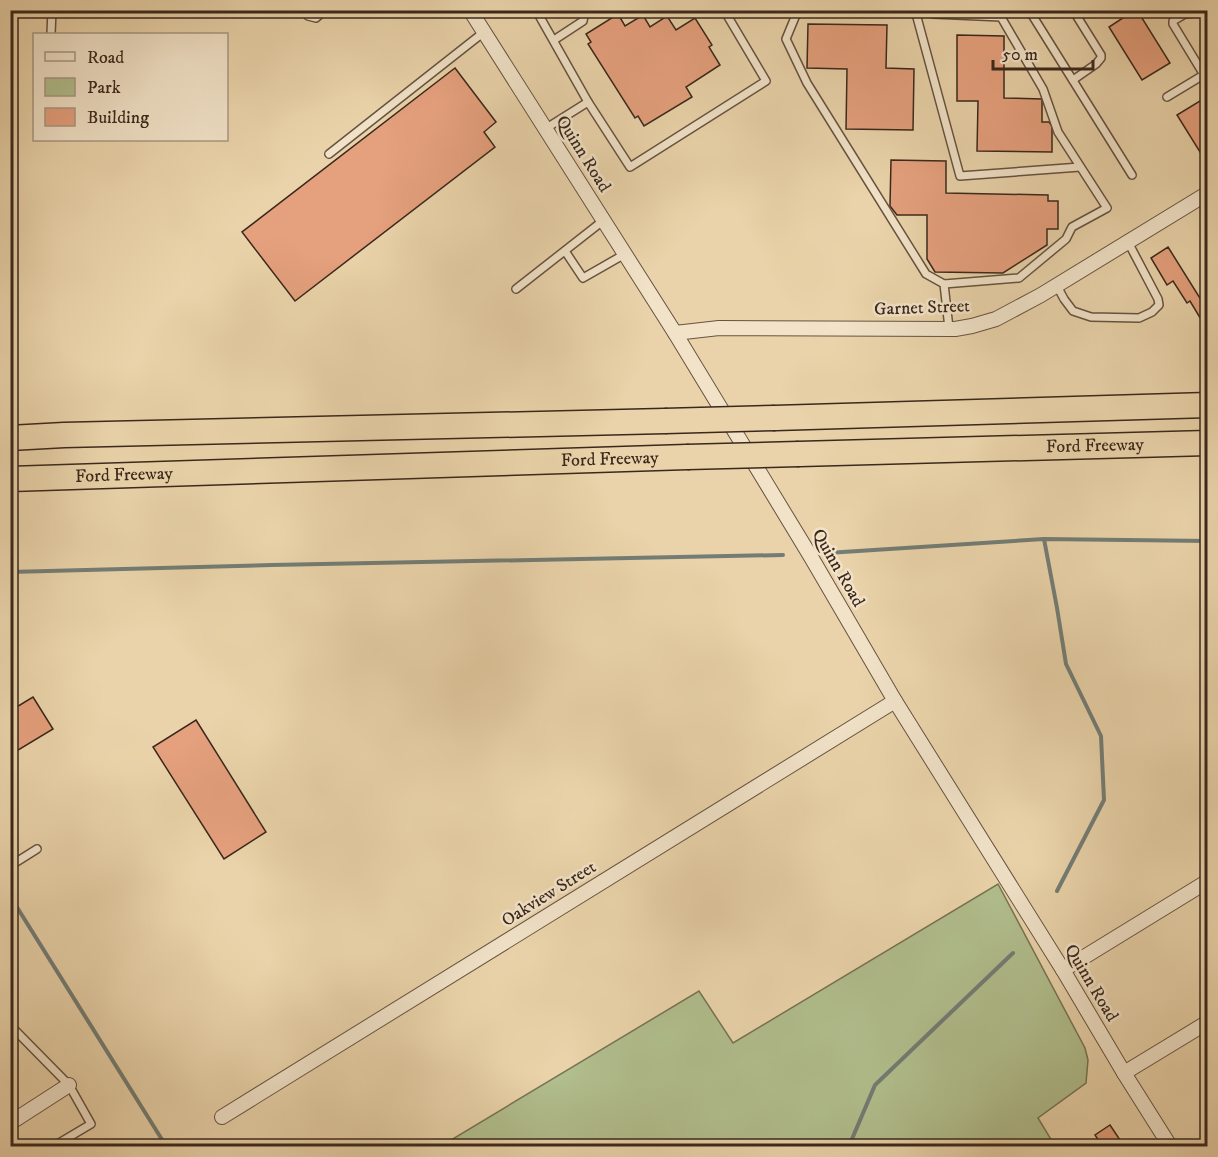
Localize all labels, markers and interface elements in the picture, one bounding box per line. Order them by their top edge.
legend [33,33,228,141]
scale bar [993,33,1094,71]
text: 50 m [1002,44,1038,66]
text: Road [87,47,124,69]
text: Park [87,77,121,99]
text: Building [87,107,149,129]
street label: Quinn Road [551,111,615,197]
street label: Garnet Street [874,295,971,321]
street label: Ford Freeway [1046,434,1145,458]
street label: Ford Freeway [560,447,659,472]
street label: Ford Freeway [75,463,174,488]
street label: Quinn Road [807,525,869,611]
street label: Oakview Street [498,856,601,932]
street label: Quinn Road [1059,940,1123,1026]

